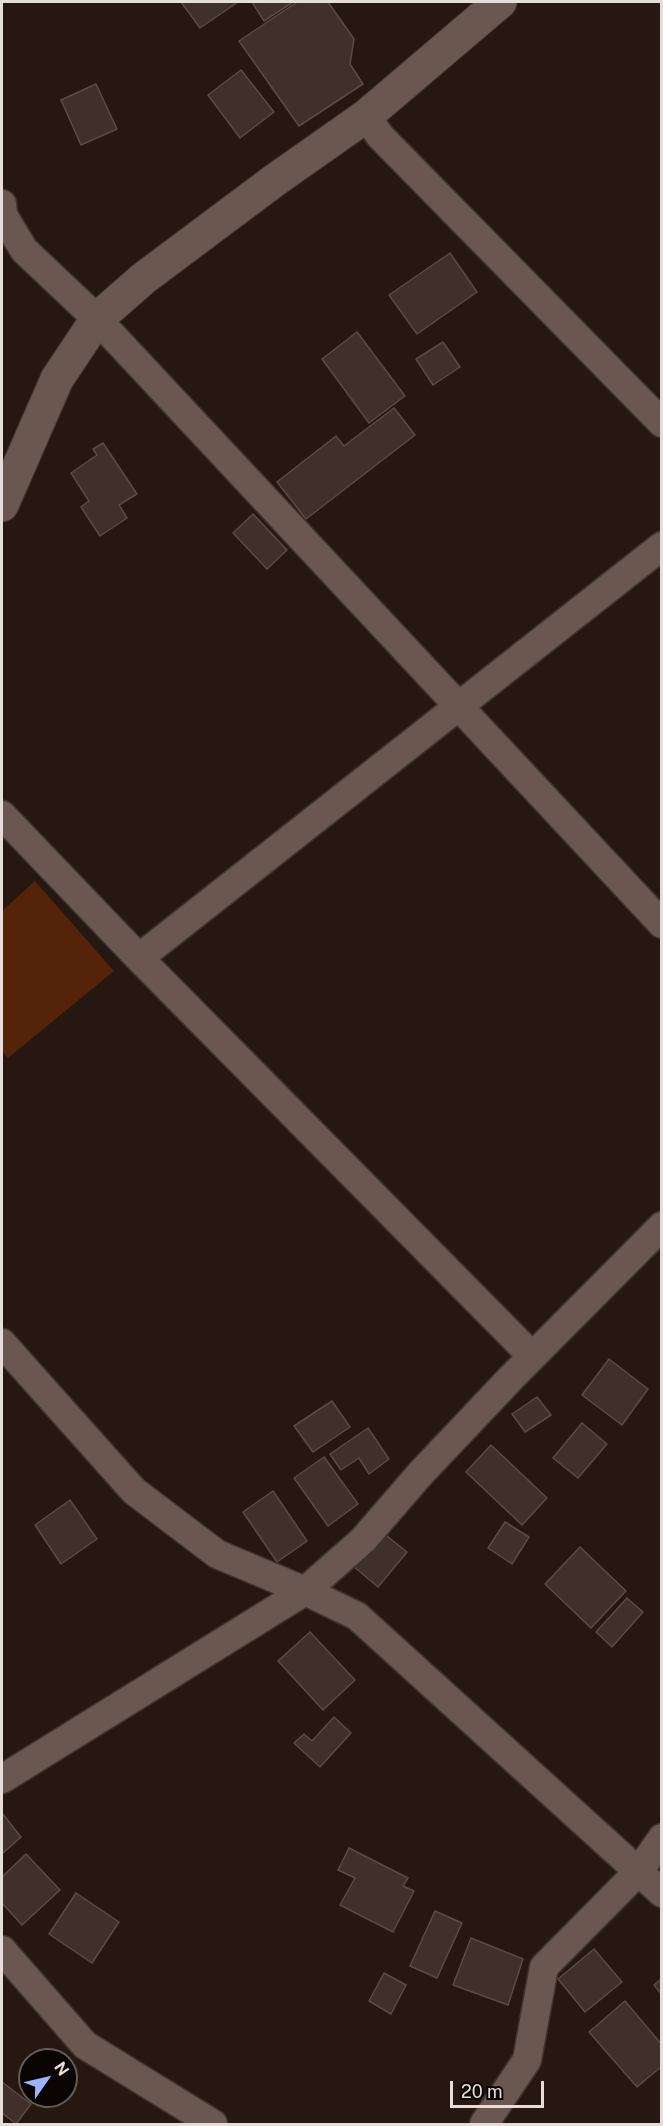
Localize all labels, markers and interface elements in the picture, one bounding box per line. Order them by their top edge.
north arrow [18,2048,78,2108]
text: N [50,2058,73,2079]
scale bar [453,2069,548,2107]
text: 20 m [461,2081,503,2102]

